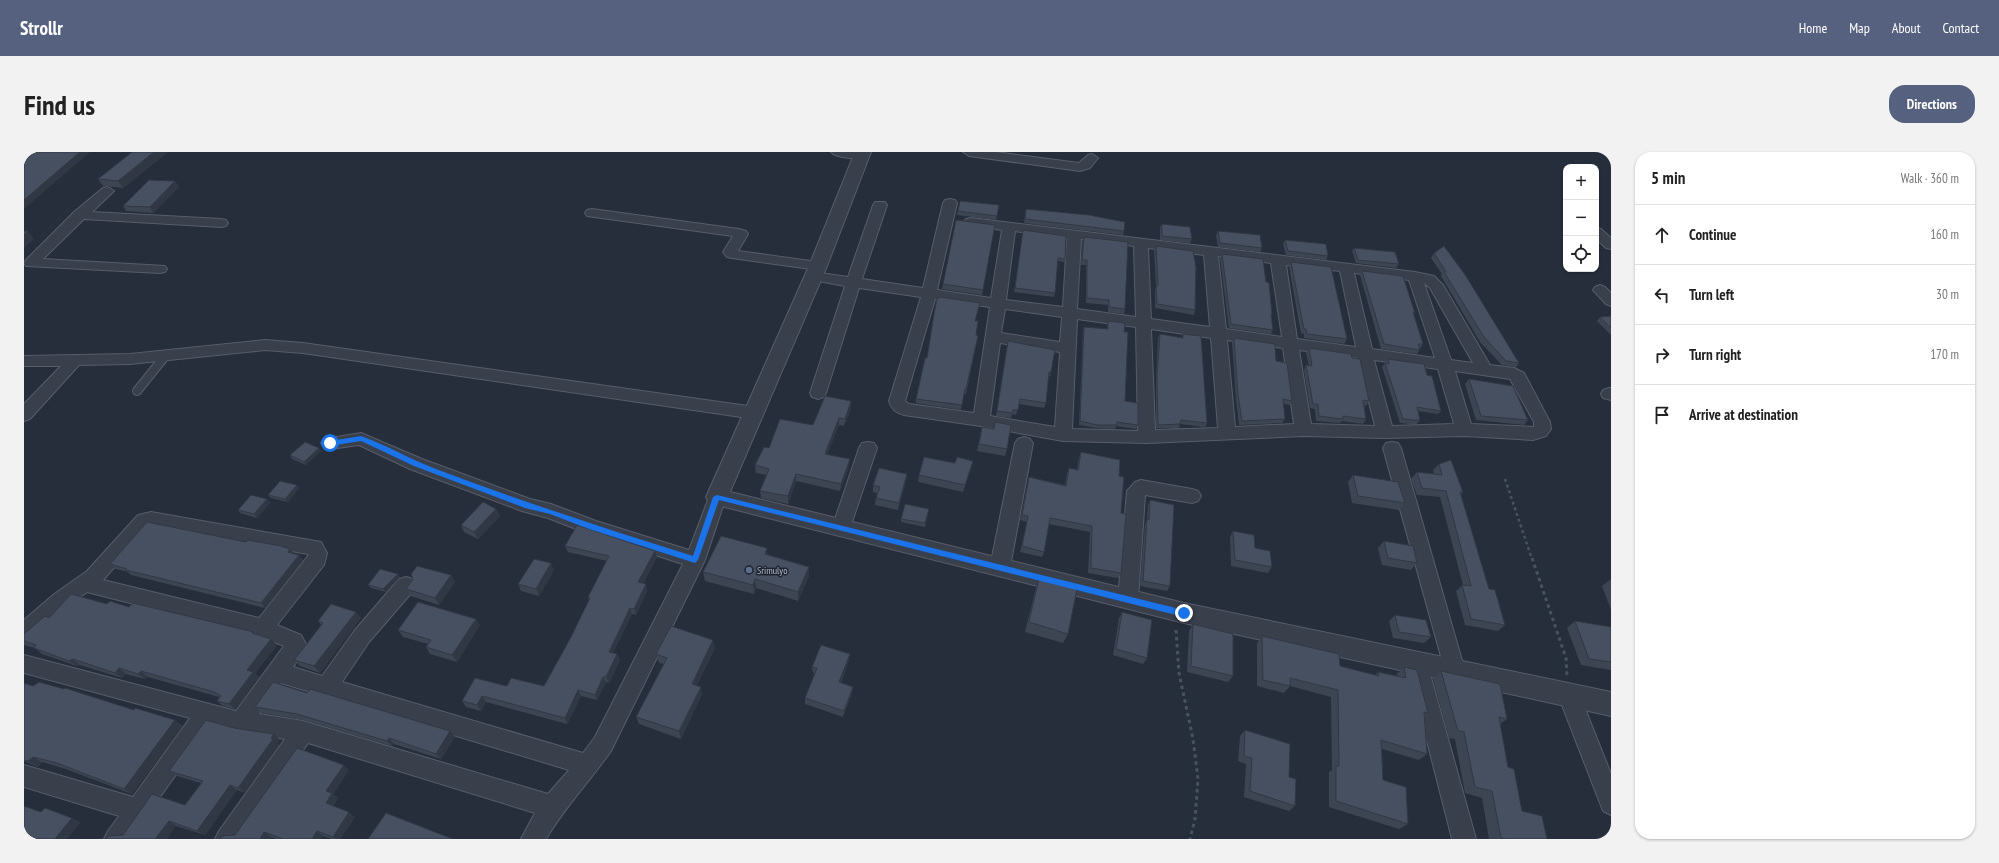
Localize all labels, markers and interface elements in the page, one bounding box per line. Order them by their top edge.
text: Strollr [20,16,63,40]
text: Home [1799,19,1827,37]
text: Map [1849,19,1870,37]
text: About [1892,19,1921,37]
text: Contact [1943,19,1979,37]
button: Directions [1889,85,1975,123]
text: Find us [24,86,95,123]
map controls [1563,164,1599,272]
button: + [1563,164,1599,200]
text: 5 min [1651,167,1685,189]
text: Walk · 360 m [1901,170,1959,187]
button: − [1563,200,1599,236]
icon: ahead [1651,224,1673,246]
text: Continue [1689,225,1736,244]
text: 160 m [1930,226,1959,243]
button: locate [1563,236,1599,272]
icon: left [1651,284,1673,306]
text: Turn left [1689,285,1734,304]
text: 30 m [1936,286,1959,303]
icon: right [1651,344,1673,366]
text: Turn right [1689,345,1741,364]
text: 170 m [1930,346,1959,363]
icon: arrive [1651,404,1673,426]
text: Arrive at destination [1689,405,1798,424]
route start [321,434,339,452]
place label: Srimulyo [757,564,787,577]
marker: Srimulyo [744,565,754,575]
route end [1175,604,1193,622]

